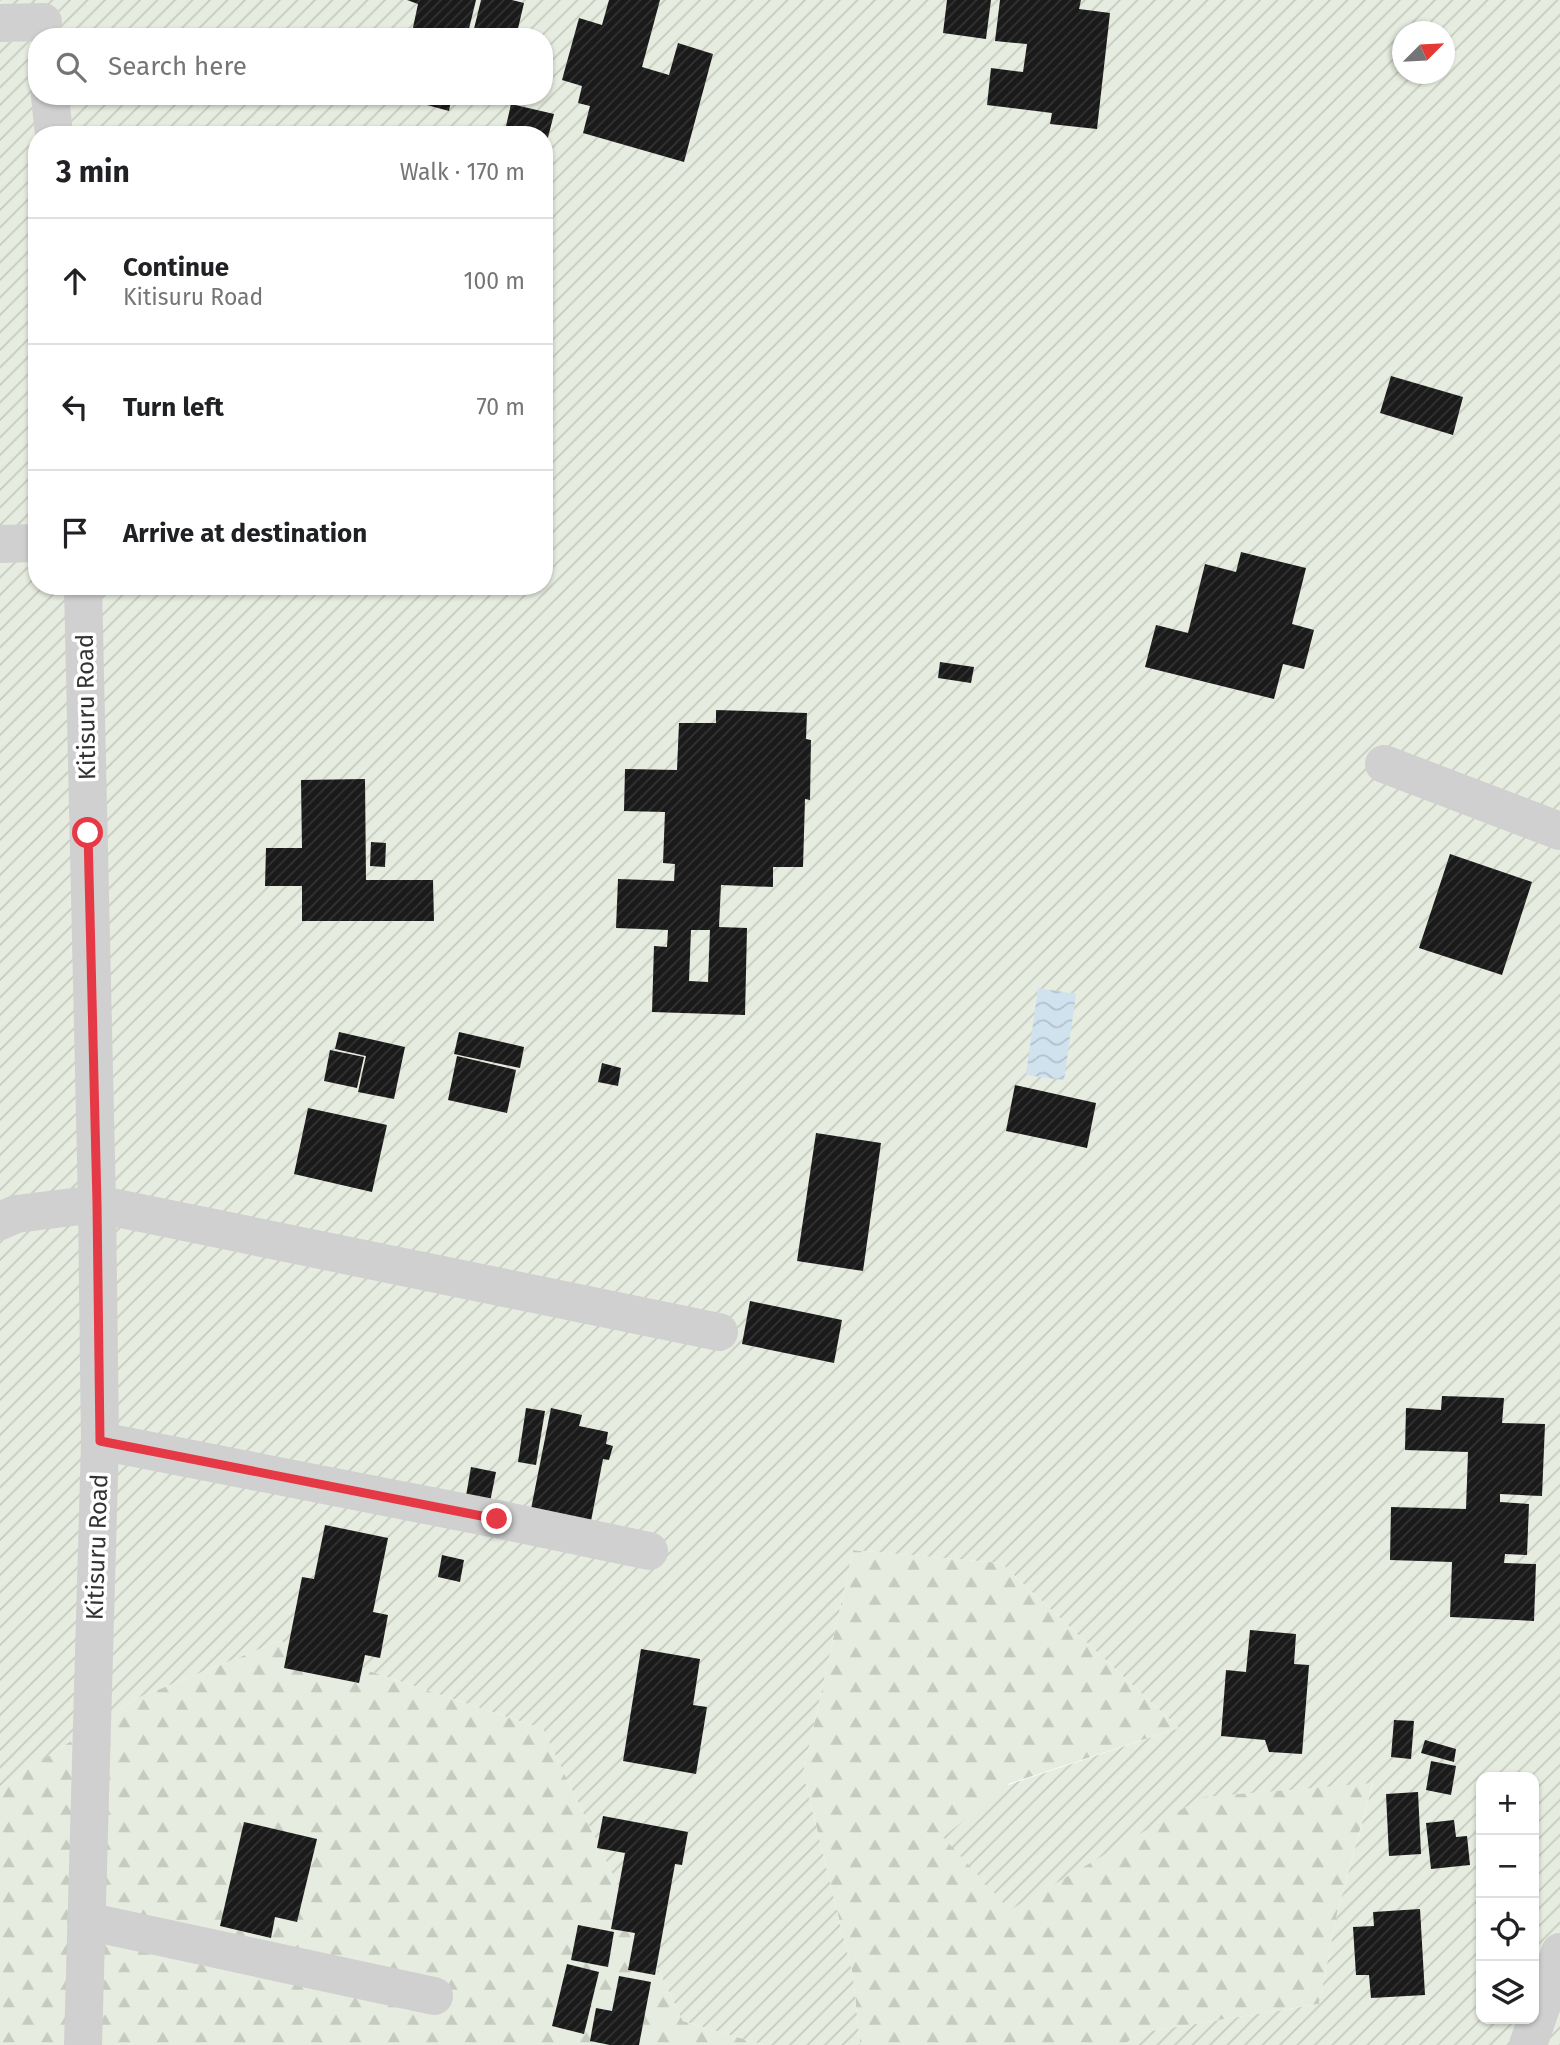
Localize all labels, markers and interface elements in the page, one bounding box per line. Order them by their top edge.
north arrow [1392,21,1455,84]
search box [28,28,553,105]
icon: search [52,48,90,86]
text: Search here [108,51,247,82]
text: 3 min [56,154,130,190]
text: Walk · 170 m [400,158,525,186]
text: Continue [123,252,229,283]
icon: ahead [56,262,94,300]
text: 100 m [464,267,525,295]
text: Kitisuru Road [123,283,263,311]
icon: left [56,388,94,426]
text: Turn left [123,392,224,423]
text: 70 m [476,393,525,421]
icon: arrive [56,514,94,552]
text: Arrive at destination [123,518,367,549]
street label: Kitisuru Road [71,634,101,780]
route start [72,817,103,848]
street label: Kitisuru Road [80,1473,114,1621]
route end [481,1503,512,1534]
map controls [1476,1772,1539,2024]
button: + [1476,1772,1539,1835]
button: − [1476,1835,1539,1898]
button: locate [1476,1898,1539,1961]
button: layers [1476,1961,1539,2024]

